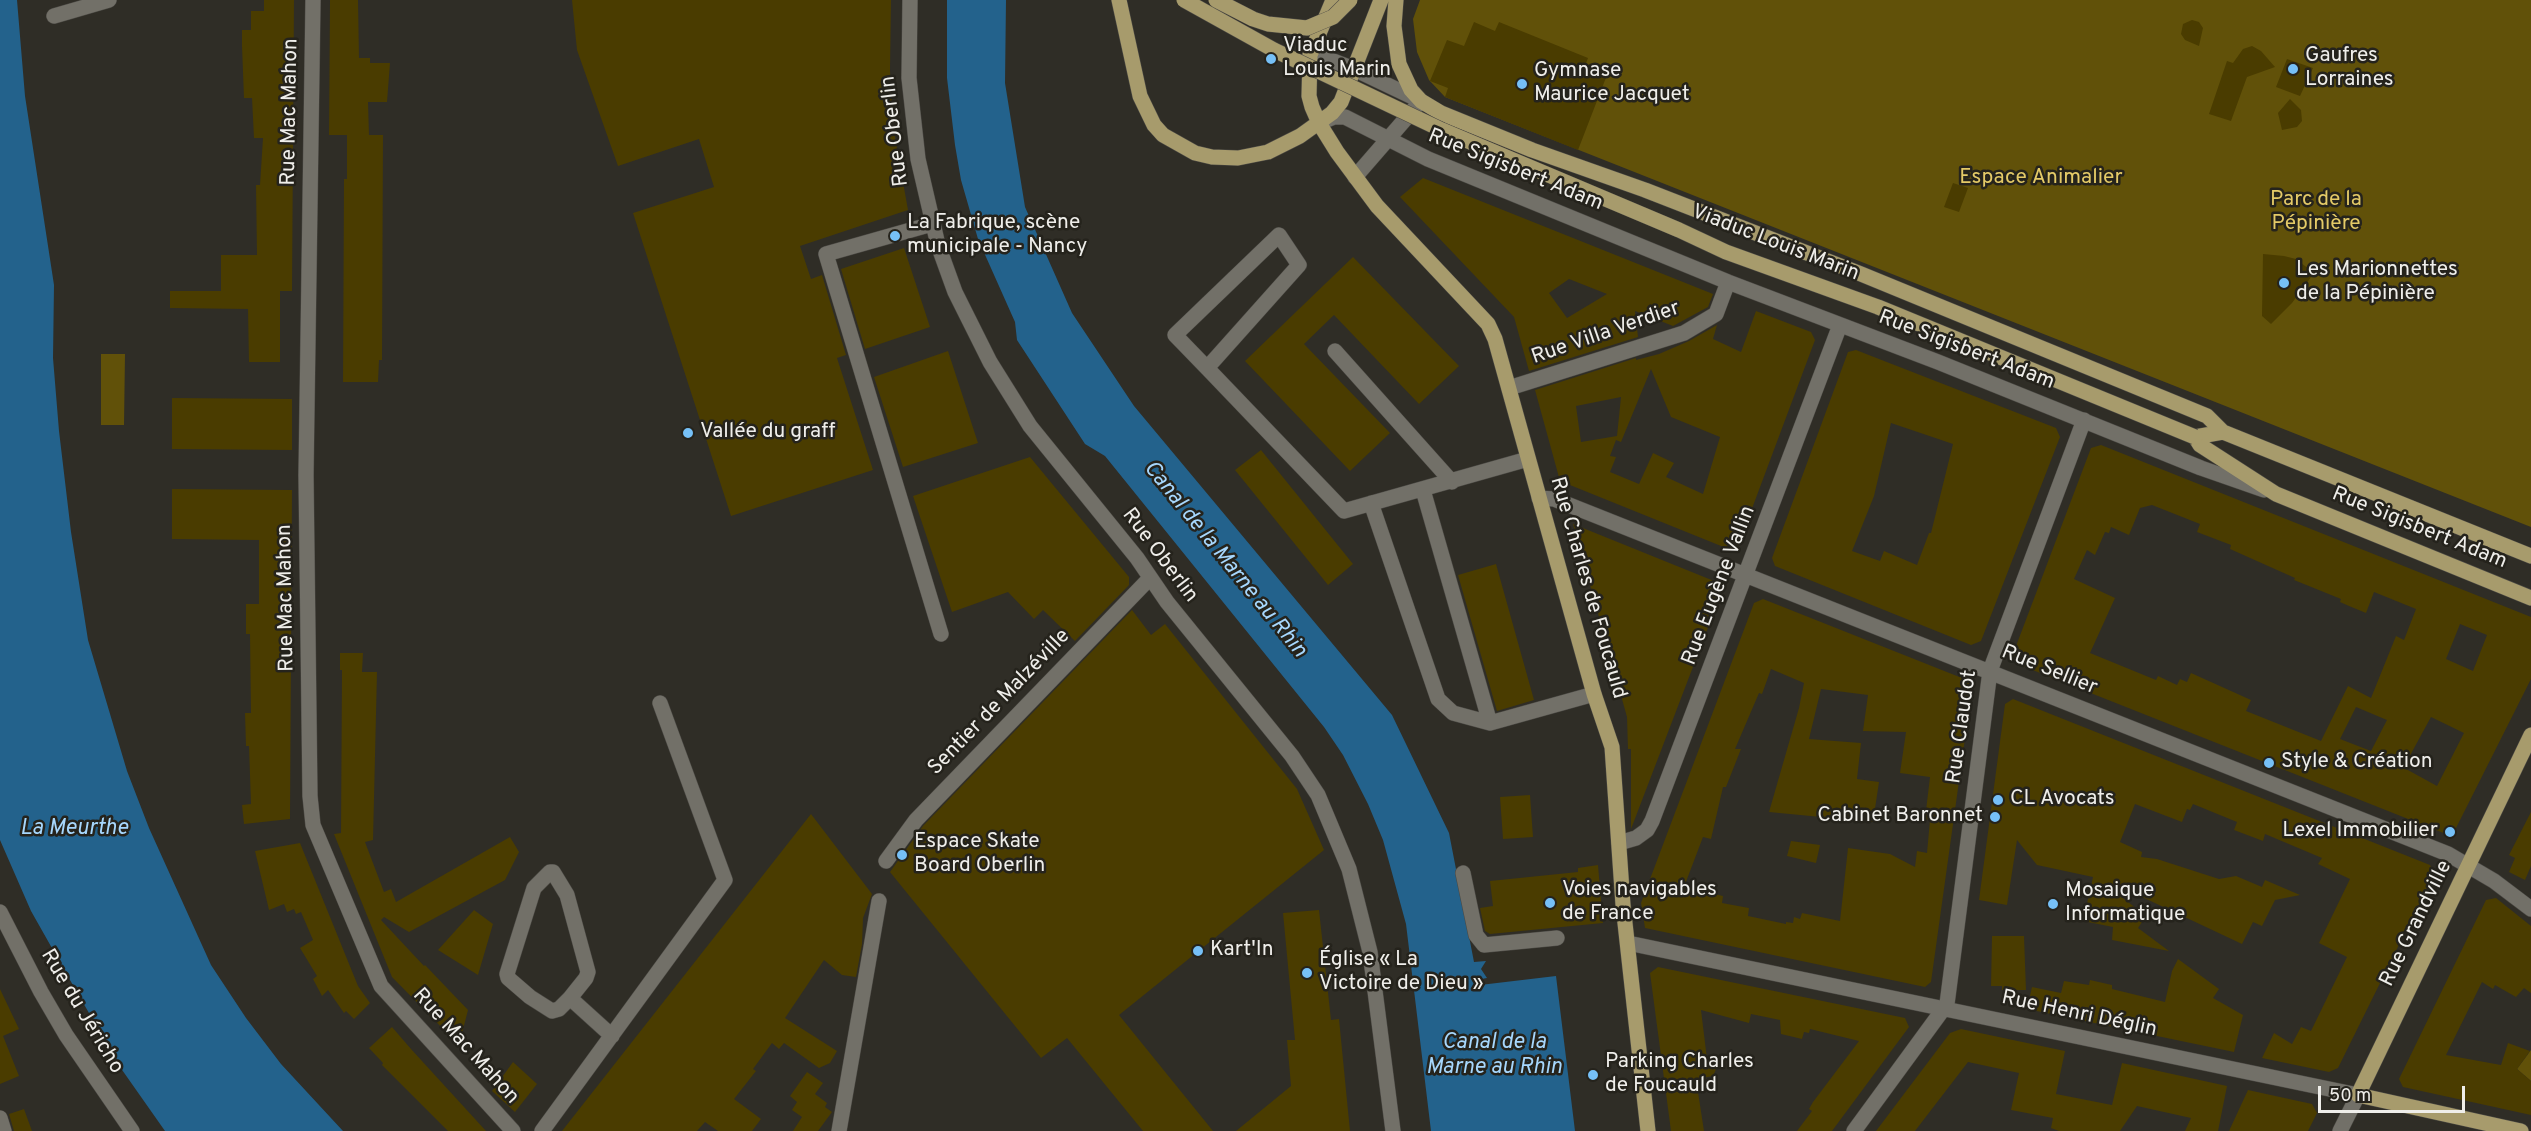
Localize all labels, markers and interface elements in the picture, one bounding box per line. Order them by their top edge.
place label: Viaduc Louis Marin [1283,34,1391,84]
street label: Rue Mac Mahon [277,38,305,186]
place label: Gaufres Lorraines [2305,44,2394,94]
marker: Viaduc Louis Marin [1264,52,1278,66]
place label: Gymnase Maurice Jacquet [1534,59,1690,109]
marker: Gaufres Lorraines [2286,62,2300,76]
street label: Rue Oberlin [877,74,915,188]
marker: Gymnase Maurice Jacquet [1515,77,1529,91]
street label: Rue Sigisbert Adam [1424,124,1606,218]
park label: Espace Animalier [1959,166,2123,192]
park label: Parc de la Pépinière [2270,188,2362,238]
street label: Viaduc Louis Marin [1688,200,1862,288]
place label: La Fabrique, scène municipale - Nancy [907,211,1087,261]
marker: La Fabrique, scène municipale - Nancy [888,229,902,243]
place label: Les Marionnettes de la Pépinière [2296,258,2458,308]
marker: Les Marionnettes de la Pépinière [2277,276,2291,290]
street label: Rue Villa Verdier [1528,297,1684,371]
street label: Rue Sigisbert Adam [1874,306,2058,396]
place label: Vallée du graff [700,420,835,446]
marker: Vallée du graff [681,426,695,440]
water label: Canal de la Marne au Rhin [1137,456,1311,664]
street label: Rue Charles de Foucauld [1543,474,1631,702]
street label: Rue Sigisbert Adam [2328,482,2510,576]
street label: Rue Eugène Vallin [1678,503,1762,669]
street label: Rue Oberlin [1115,504,1203,608]
street label: Rue Mac Mahon [273,524,301,672]
street label: Sentier de Malzéville [924,625,1076,781]
street label: Rue Sellier [1997,640,2101,702]
street label: Rue Claudot [1943,668,1983,786]
place label: Style & Création [2281,750,2432,776]
marker: Style & Création [2262,756,2276,770]
place label: CL Avocats [2010,787,2115,813]
marker: CL Avocats [1991,793,2005,807]
place label: Cabinet Baronnet [1817,804,1983,830]
marker: Cabinet Baronnet [1988,810,2002,824]
water label: La Meurthe [20,817,128,843]
place label: Lexel Immobilier [2282,819,2438,845]
marker: Lexel Immobilier [2443,825,2457,839]
place label: Espace Skate Board Oberlin [914,830,1045,880]
marker: Espace Skate Board Oberlin [895,848,909,862]
street label: Rue Grandville [2376,857,2458,991]
place label: Voies navigables de France [1562,878,1717,928]
place label: Mosaique Informatique [2065,879,2185,929]
marker: Voies navigables de France [1543,896,1557,910]
marker: Mosaique Informatique [2046,897,2060,911]
place label: Kart'In [1210,938,1274,964]
marker: Kart'In [1191,944,1205,958]
street label: Rue du Jéricho [34,945,128,1079]
place label: Église « La Victoire de Dieu » [1319,948,1484,998]
marker: Église « La Victoire de Dieu » [1300,966,1314,980]
street label: Rue Mac Mahon [406,984,524,1110]
street label: Rue Henri Déglin [1999,986,2159,1044]
water label: Canal de la Marne au Rhin [1426,1031,1562,1082]
place label: Parking Charles de Foucauld [1605,1050,1754,1100]
marker: Parking Charles de Foucauld [1586,1068,1600,1082]
scale bar [2321,1074,2468,1112]
text: 50 m [2329,1085,2371,1108]

